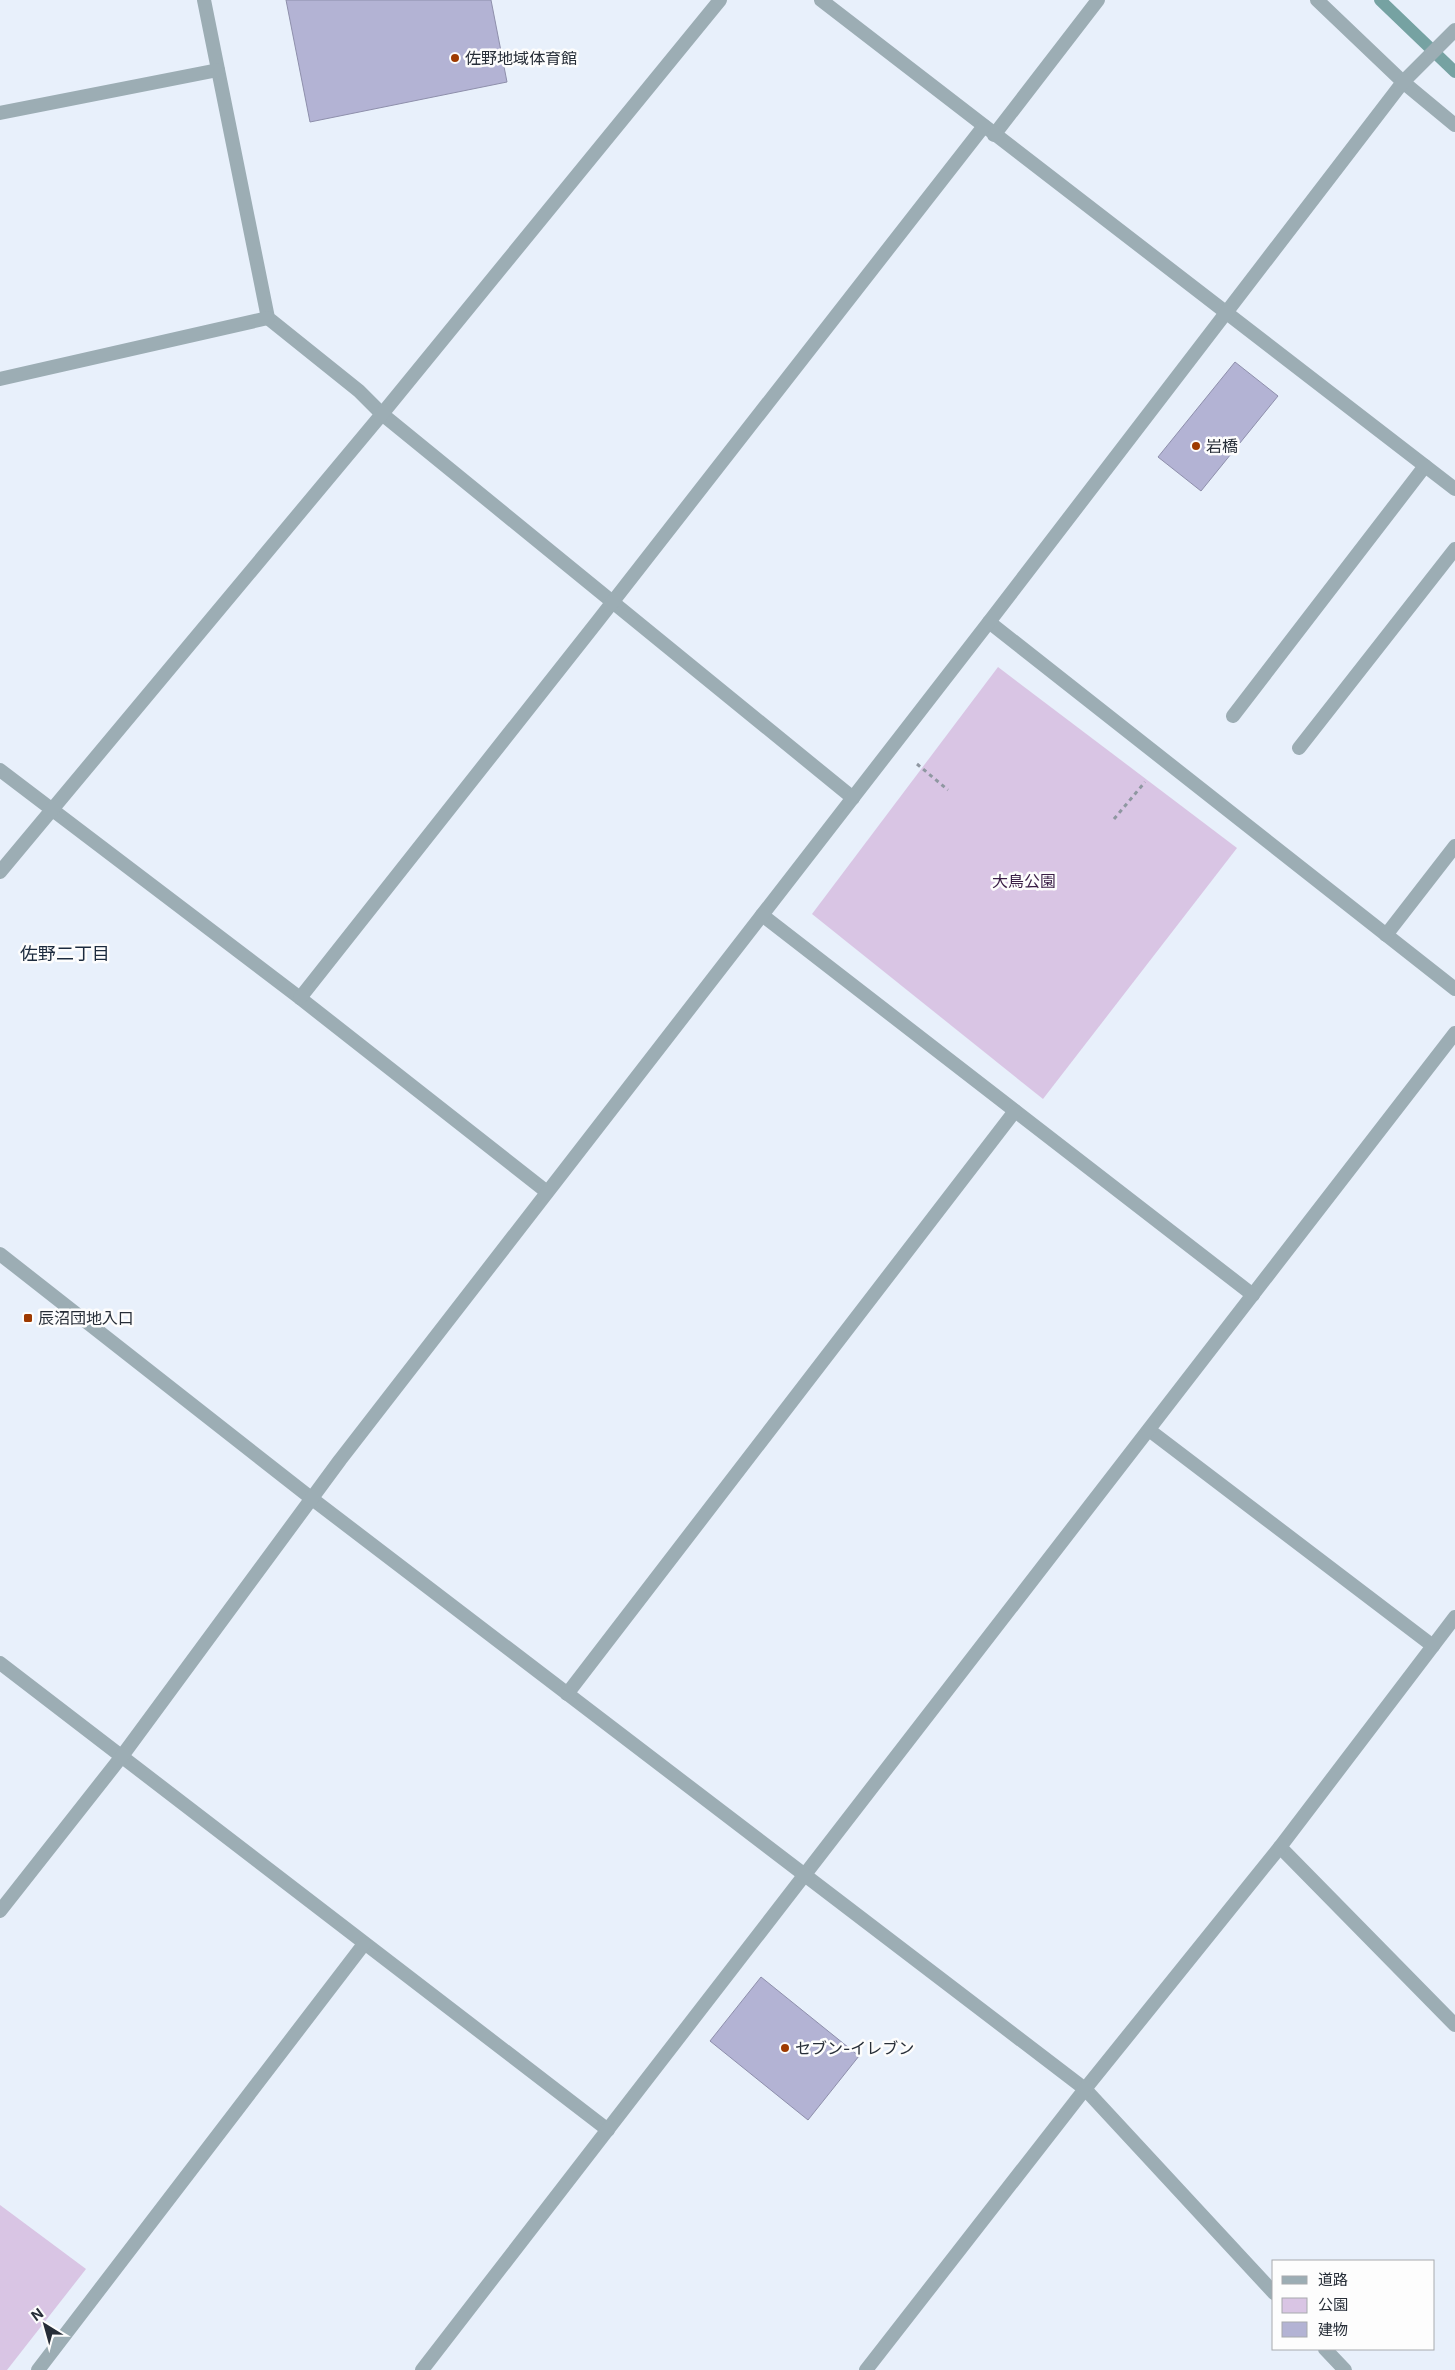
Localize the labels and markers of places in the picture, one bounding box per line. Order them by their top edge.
place label: 佐野地域体育館 [465,48,577,68]
marker: 佐野地域体育館 [449,52,461,64]
place label: 岩橋 [1206,436,1238,456]
marker: 岩橋 [1190,440,1202,452]
place label: 辰沼団地入口 [38,1308,134,1328]
marker: 辰沼団地入口 [22,1312,34,1324]
place label: セブン-イレブン [795,2038,914,2058]
marker: セブン-イレブン [779,2042,791,2054]

